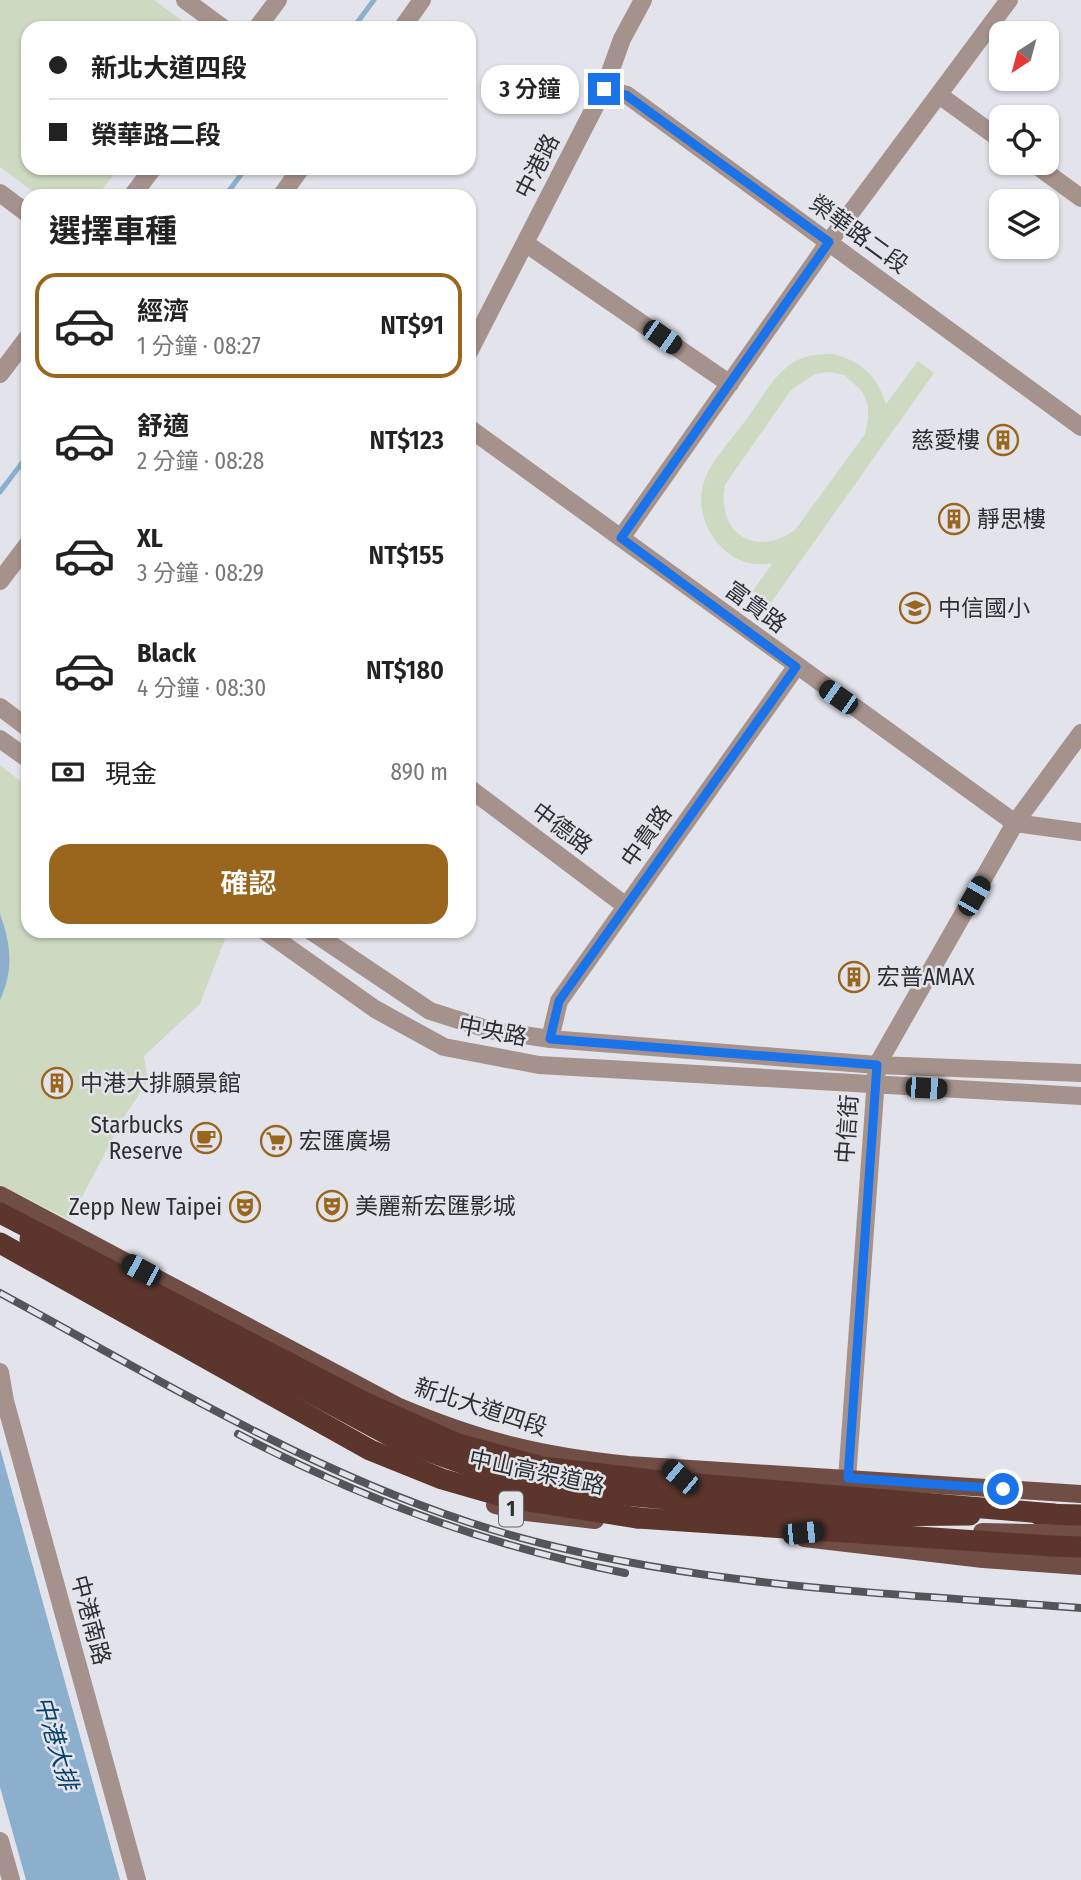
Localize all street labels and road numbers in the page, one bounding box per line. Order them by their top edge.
street label: 中港路 [509,129,565,203]
street label: 榮華路二段 [804,189,914,279]
street label: 富貴路 [720,575,792,639]
street label: 中德路 [526,796,598,860]
street label: 中貴路 [615,800,677,872]
street label: 中央路 [456,1011,530,1051]
street label: 中信街 [831,1094,863,1164]
street label: 新北大道四段 [411,1372,551,1442]
street label: 中山高架道路 [467,1444,607,1500]
road number: 1 [499,1492,523,1526]
street label: 中港南路 [66,1572,116,1668]

